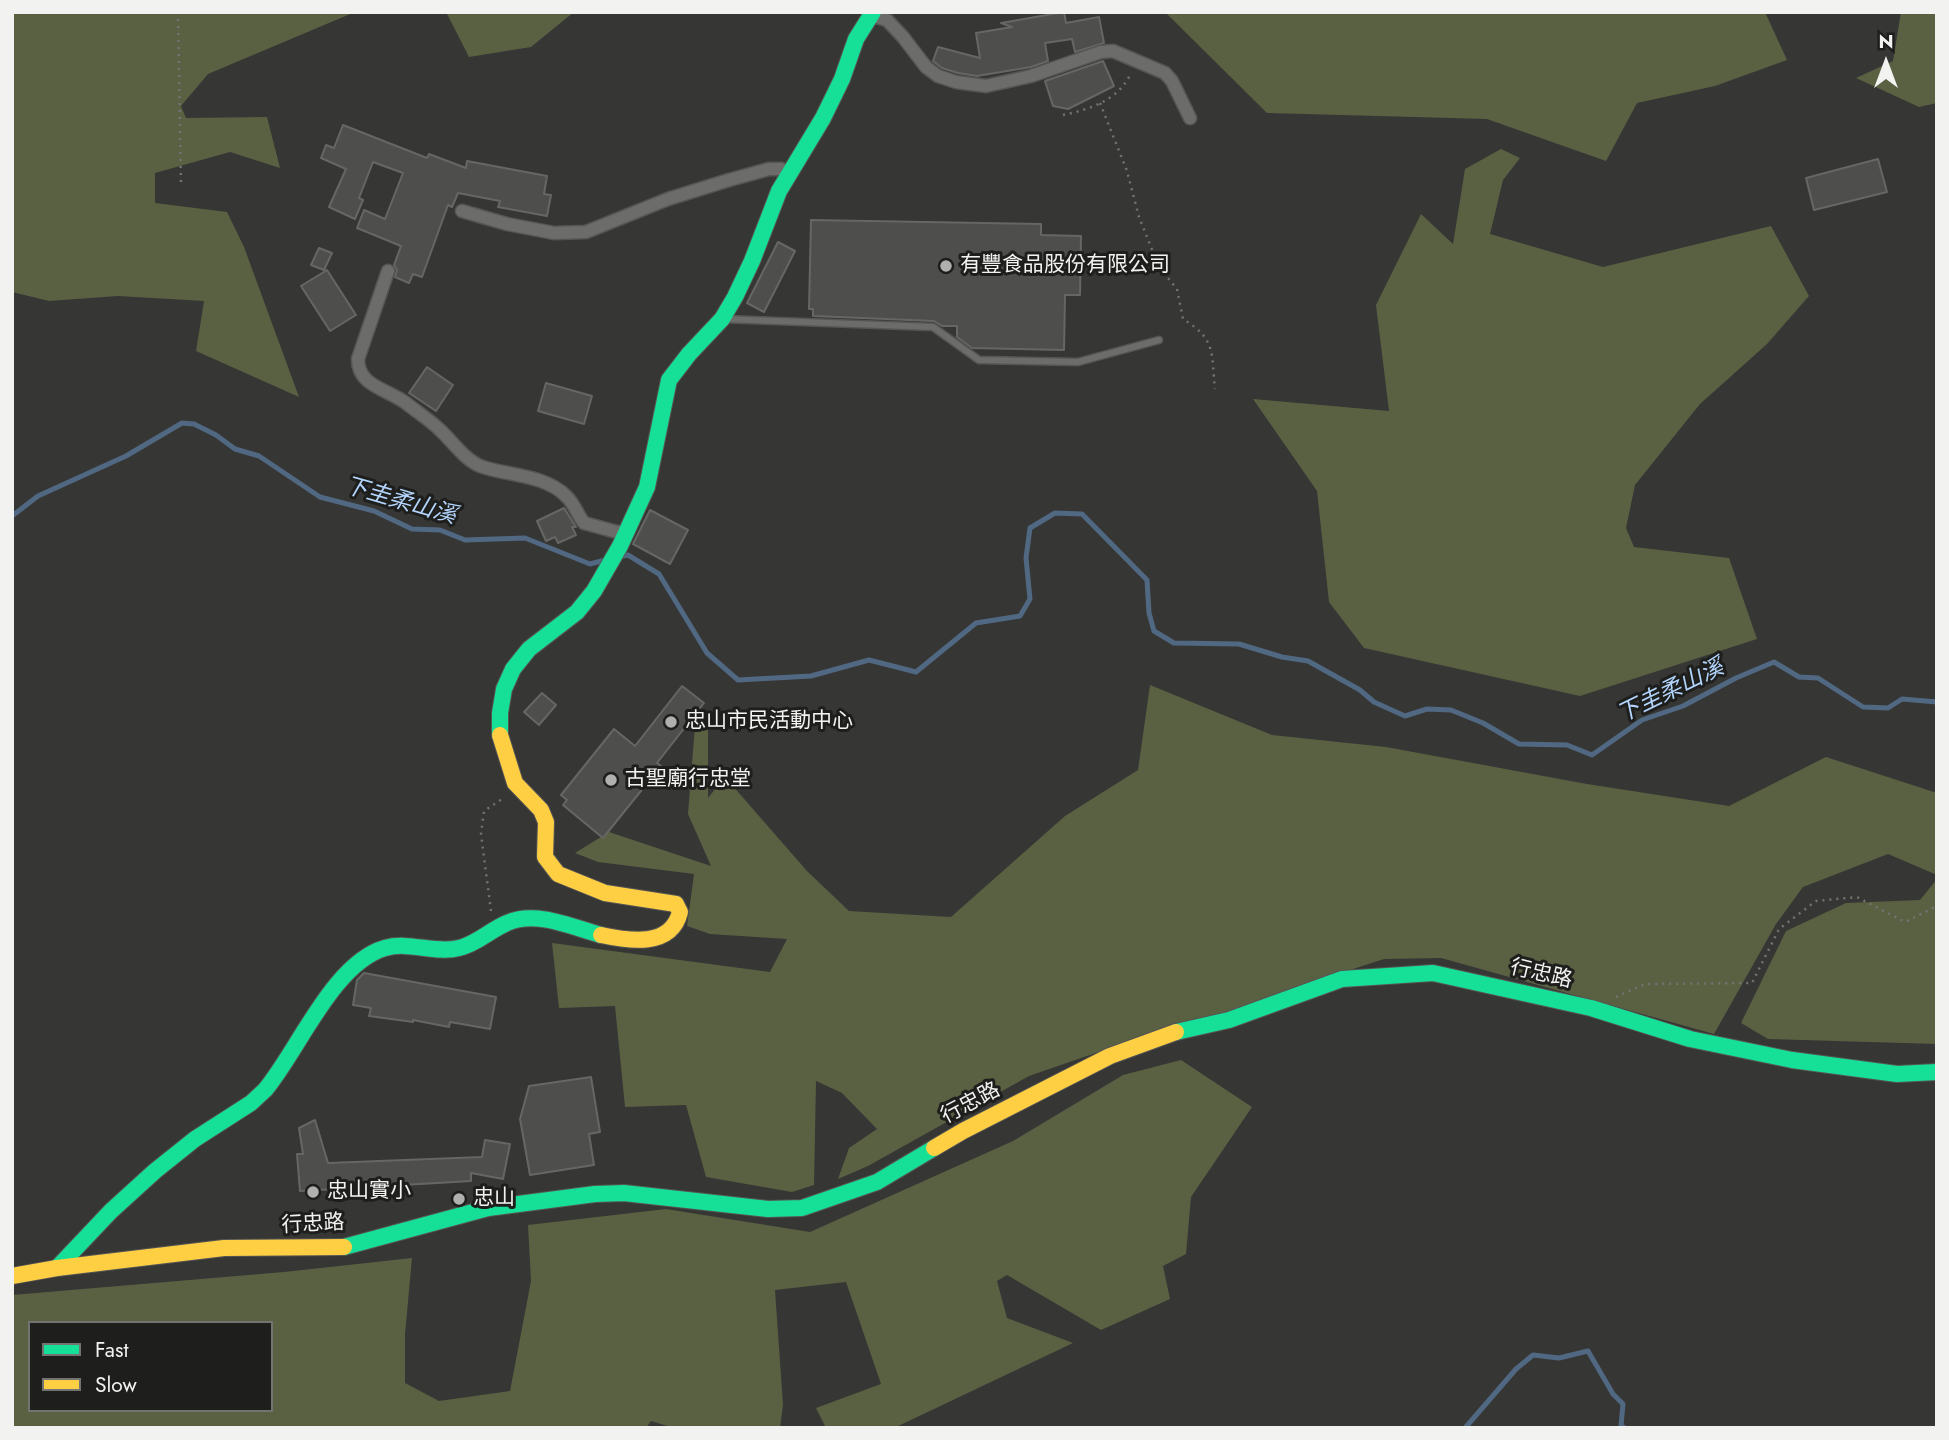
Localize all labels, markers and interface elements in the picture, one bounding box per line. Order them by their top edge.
north arrow [1851,28,1921,98]
text: N [1878,28,1894,55]
place label: 有豐食品股份有限公司 [960,253,1170,279]
marker: 有豐食品股份有限公司 [938,258,954,274]
water label: 下圭柔山溪 [341,473,459,531]
water label: 下圭柔山溪 [1613,654,1729,730]
place label: 忠山市民活動中心 [685,709,853,735]
marker: 忠山市民活動中心 [663,714,679,730]
place label: 古聖廟行忠堂 [625,767,751,793]
marker: 古聖廟行忠堂 [603,772,619,788]
street label: 行忠路 [1507,956,1575,994]
street label: 行忠路 [937,1078,1005,1130]
place label: 忠山實小 [327,1179,411,1205]
marker: 忠山實小 [305,1184,321,1200]
place label: 忠山 [473,1186,515,1212]
marker: 忠山 [451,1191,467,1207]
street label: 行忠路 [281,1211,345,1239]
legend [28,1321,273,1412]
text: Fast [95,1335,128,1365]
text: Slow [95,1370,137,1400]

